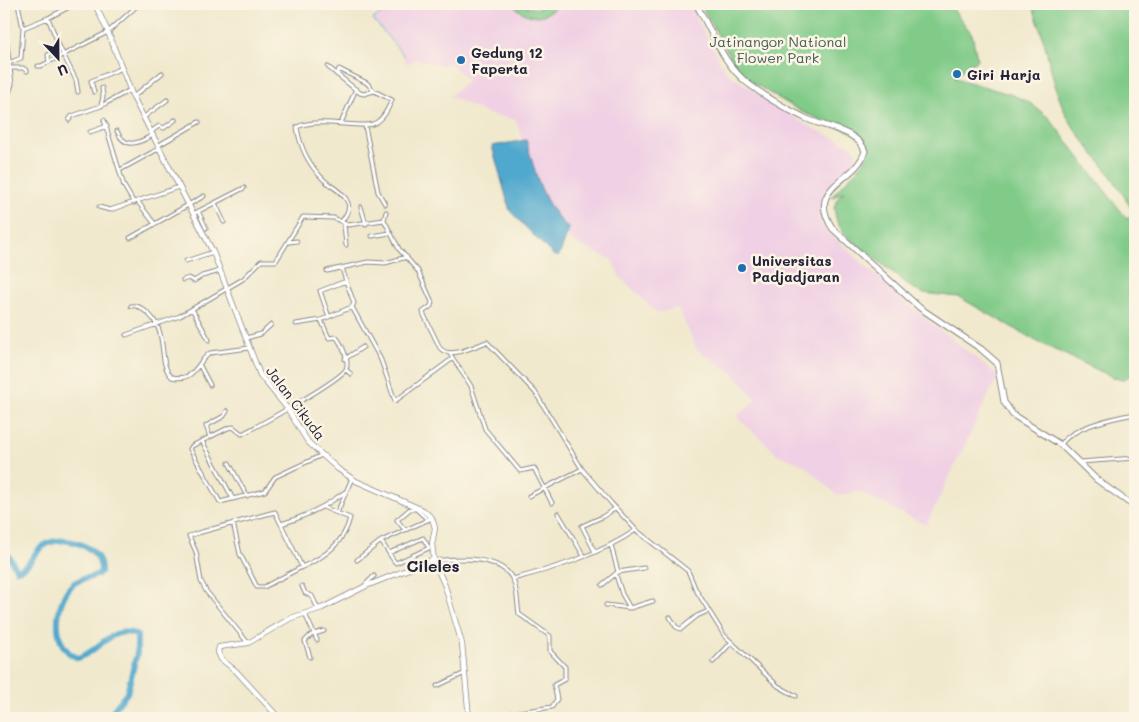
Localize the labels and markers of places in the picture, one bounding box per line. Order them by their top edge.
place label: Gedung 12 Faperta [471,43,543,78]
marker: Gedung 12 Faperta [455,54,467,66]
place label: Giri Harja [967,65,1041,84]
marker: Giri Harja [951,68,963,80]
place label: Universitas Padjadjaran [752,251,840,286]
marker: Universitas Padjadjaran [736,262,748,274]

